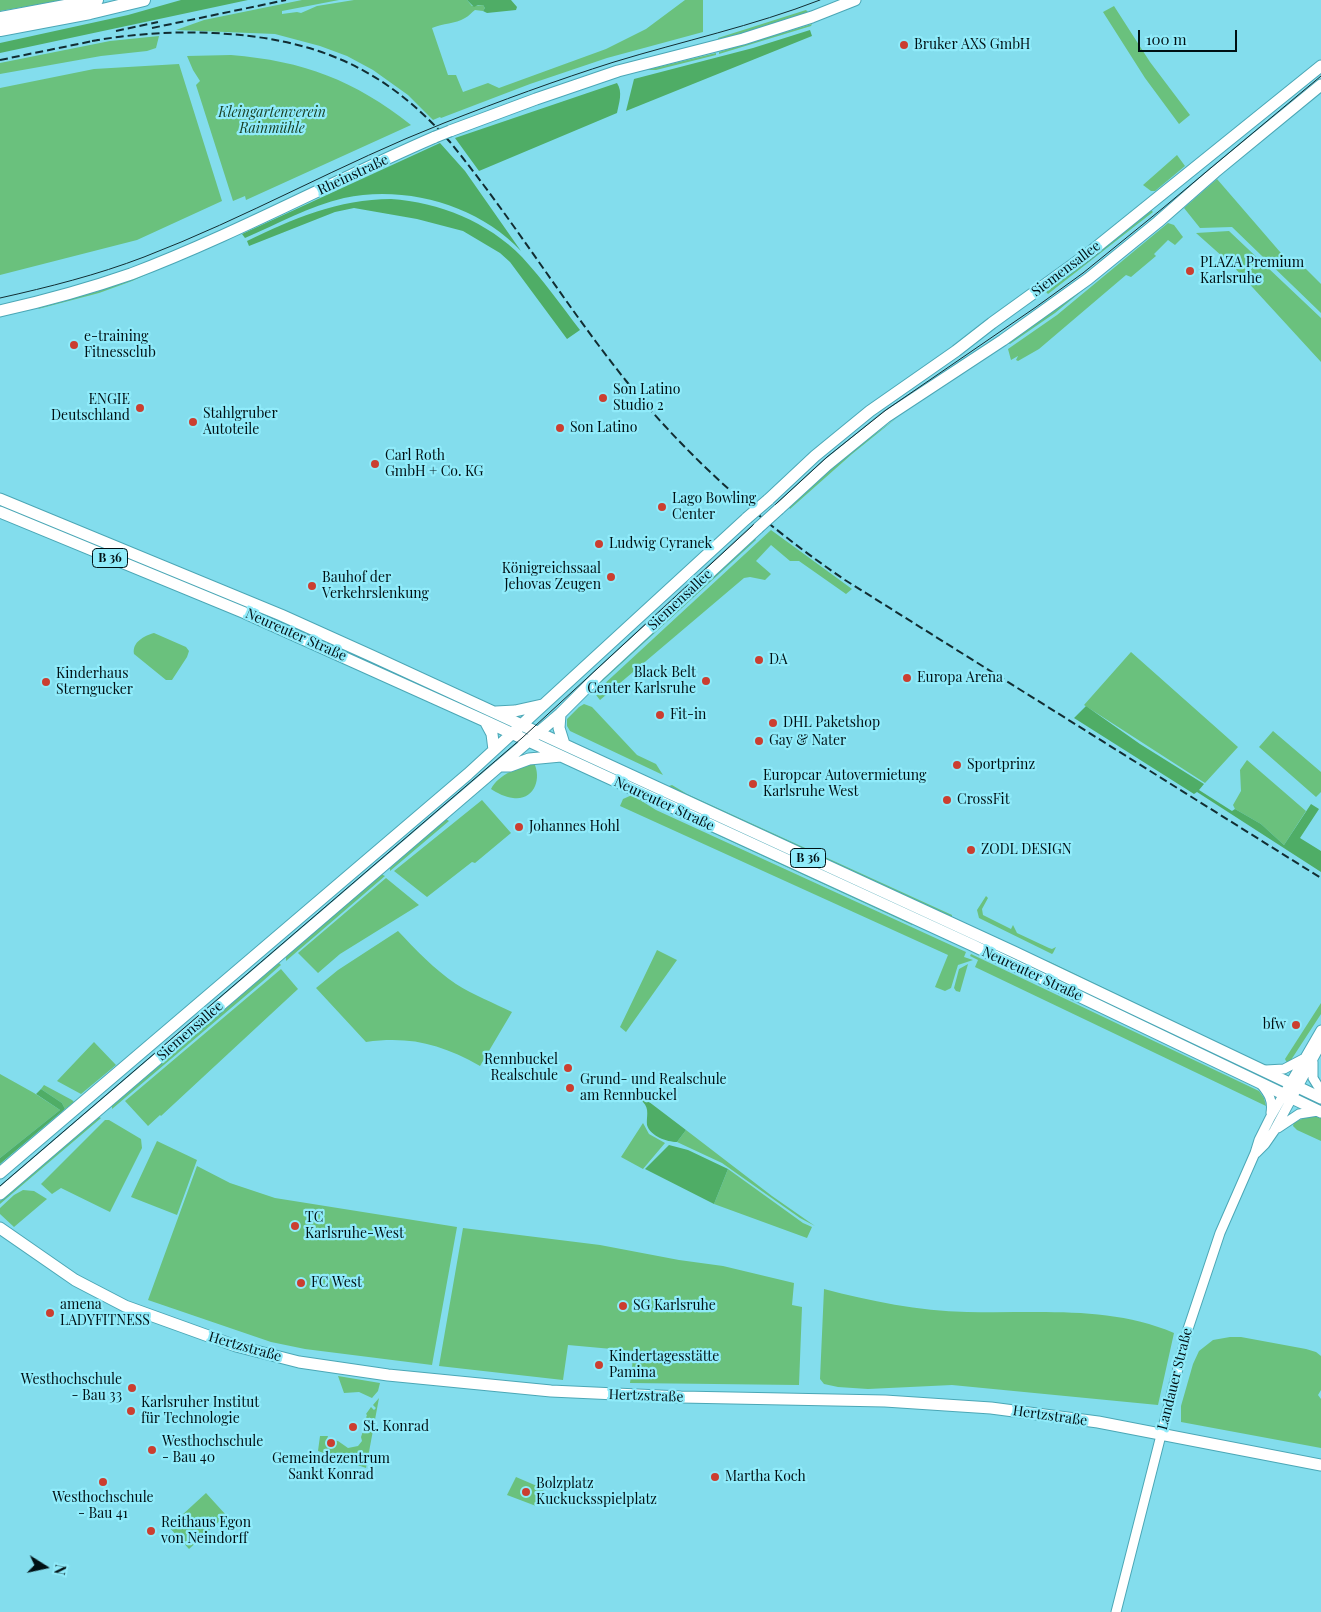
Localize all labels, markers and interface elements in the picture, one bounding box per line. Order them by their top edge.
scale bar [1141,20,1240,52]
text: 100 m [1146,29,1187,49]
place label: Bruker AXS GmbH [914,37,1030,53]
marker: Bruker AXS GmbH [898,39,910,51]
park label: Kleingartenverein Rainmühle [218,105,326,138]
street label: Rheinstraße [315,151,391,199]
street label: Siemensallee [1028,238,1104,300]
place label: PLAZA Premium Karlsruhe [1200,255,1304,288]
marker: PLAZA Premium Karlsruhe [1184,265,1196,277]
place label: e-training Fitnessclub [84,329,156,362]
marker: e-training Fitnessclub [68,339,80,351]
place label: Son Latino Studio 2 [613,382,680,414]
place label: ENGIE Deutschland [51,392,130,424]
marker: Son Latino Studio 2 [597,392,609,404]
marker: ENGIE Deutschland [134,402,146,414]
place label: Stahlgruber Autoteile [203,406,278,438]
marker: Stahlgruber Autoteile [187,416,199,428]
place label: Son Latino [570,420,637,436]
marker: Son Latino [554,422,566,434]
place label: Carl Roth GmbH + Co. KG [385,448,483,481]
marker: Carl Roth GmbH + Co. KG [369,458,381,470]
place label: Lago Bowling Center [672,491,756,524]
marker: Lago Bowling Center [656,501,668,513]
place label: Ludwig Cyranek [609,536,712,552]
marker: Ludwig Cyranek [593,538,605,550]
road number: B 36 [92,548,128,568]
place label: Königreichssaal Jehovas Zeugen [502,561,601,594]
street label: Siemensallee [644,566,716,634]
place label: Bauhof der Verkehrslenkung [322,570,429,602]
marker: Königreichssaal Jehovas Zeugen [605,571,617,583]
marker: Bauhof der Verkehrslenkung [306,580,318,592]
street label: Neureuter Straße [243,605,349,665]
place label: DA [769,652,788,668]
marker: DA [753,654,765,666]
place label: Black Belt Center Karlsruhe [587,665,696,698]
place label: Kinderhaus Sterngucker [56,666,133,699]
place label: Europa Arena [917,670,1003,686]
marker: Europa Arena [901,672,913,684]
marker: Black Belt Center Karlsruhe [700,675,712,687]
marker: Kinderhaus Sterngucker [40,676,52,688]
place label: Fit-in [670,707,706,723]
marker: Fit-in [654,709,666,721]
place label: DHL Paketshop [783,715,880,731]
marker: DHL Paketshop [767,717,779,729]
place label: Gay & Nater [769,733,846,749]
marker: Gay & Nater [753,735,765,747]
place label: Sportprinz [967,757,1035,773]
marker: Sportprinz [951,759,963,771]
place label: Europcar Autovermietung Karlsruhe West [763,768,926,800]
street label: Neureuter Straße [611,773,717,835]
marker: Europcar Autovermietung Karlsruhe West [747,778,759,790]
place label: CrossFit [957,792,1010,808]
marker: CrossFit [941,794,953,806]
place label: Johannes Hohl [529,819,620,835]
marker: Johannes Hohl [513,821,525,833]
place label: ZODL DESIGN [981,842,1072,858]
marker: ZODL DESIGN [965,844,977,856]
road number: B 36 [790,848,826,868]
street label: Neureuter Straße [979,943,1085,1005]
street label: Siemensallee [154,998,226,1064]
place label: bfw [1263,1017,1286,1033]
marker: bfw [1290,1019,1302,1031]
place label: Rennbuckel Realschule [484,1052,558,1084]
marker: Rennbuckel Realschule [562,1062,574,1074]
place label: Grund- und Realschule am Rennbuckel [580,1072,727,1104]
marker: Grund- und Realschule am Rennbuckel [564,1082,576,1094]
place label: TC Karlsruhe-West [305,1210,404,1242]
marker: TC Karlsruhe-West [289,1220,301,1232]
place label: FC West [311,1275,362,1291]
marker: FC West [295,1277,307,1289]
place label: amena LADYFITNESS [60,1297,150,1330]
place label: SG Karlsruhe [633,1298,716,1314]
marker: SG Karlsruhe [617,1300,629,1312]
marker: amena LADYFITNESS [44,1307,56,1319]
street label: Landauer Straße [1154,1326,1196,1432]
street label: Hertzstraße [207,1329,283,1365]
place label: Kindertagesstätte Pamina [609,1349,719,1381]
marker: Kindertagesstätte Pamina [593,1359,605,1371]
place label: Westhochschule - Bau 33 [21,1372,122,1404]
marker: Westhochschule - Bau 33 [126,1382,138,1394]
street label: Hertzstraße [608,1386,684,1406]
place label: Karlsruher Institut für Technologie [141,1395,259,1428]
street label: Hertzstraße [1012,1402,1088,1430]
marker: Karlsruher Institut für Technologie [125,1405,137,1417]
place label: St. Konrad [363,1419,429,1435]
marker: St. Konrad [347,1421,359,1433]
place label: Westhochschule - Bau 40 [162,1434,263,1466]
marker: Gemeindezentrum Sankt Konrad [325,1437,337,1449]
marker: Westhochschule - Bau 40 [146,1444,158,1456]
place label: Gemeindezentrum Sankt Konrad [272,1451,390,1484]
place label: Martha Koch [725,1469,806,1485]
marker: Martha Koch [709,1471,721,1483]
marker: Westhochschule - Bau 41 [97,1476,109,1488]
place label: Bolzplatz Kuckucksspielplatz [536,1476,657,1508]
marker: Bolzplatz Kuckucksspielplatz [520,1486,532,1498]
place label: Westhochschule - Bau 41 [52,1490,154,1522]
place label: Reithaus Egon von Neindorff [161,1515,251,1548]
marker: Reithaus Egon von Neindorff [145,1525,157,1537]
north arrow [20,1542,70,1592]
text: N [50,1563,70,1576]

